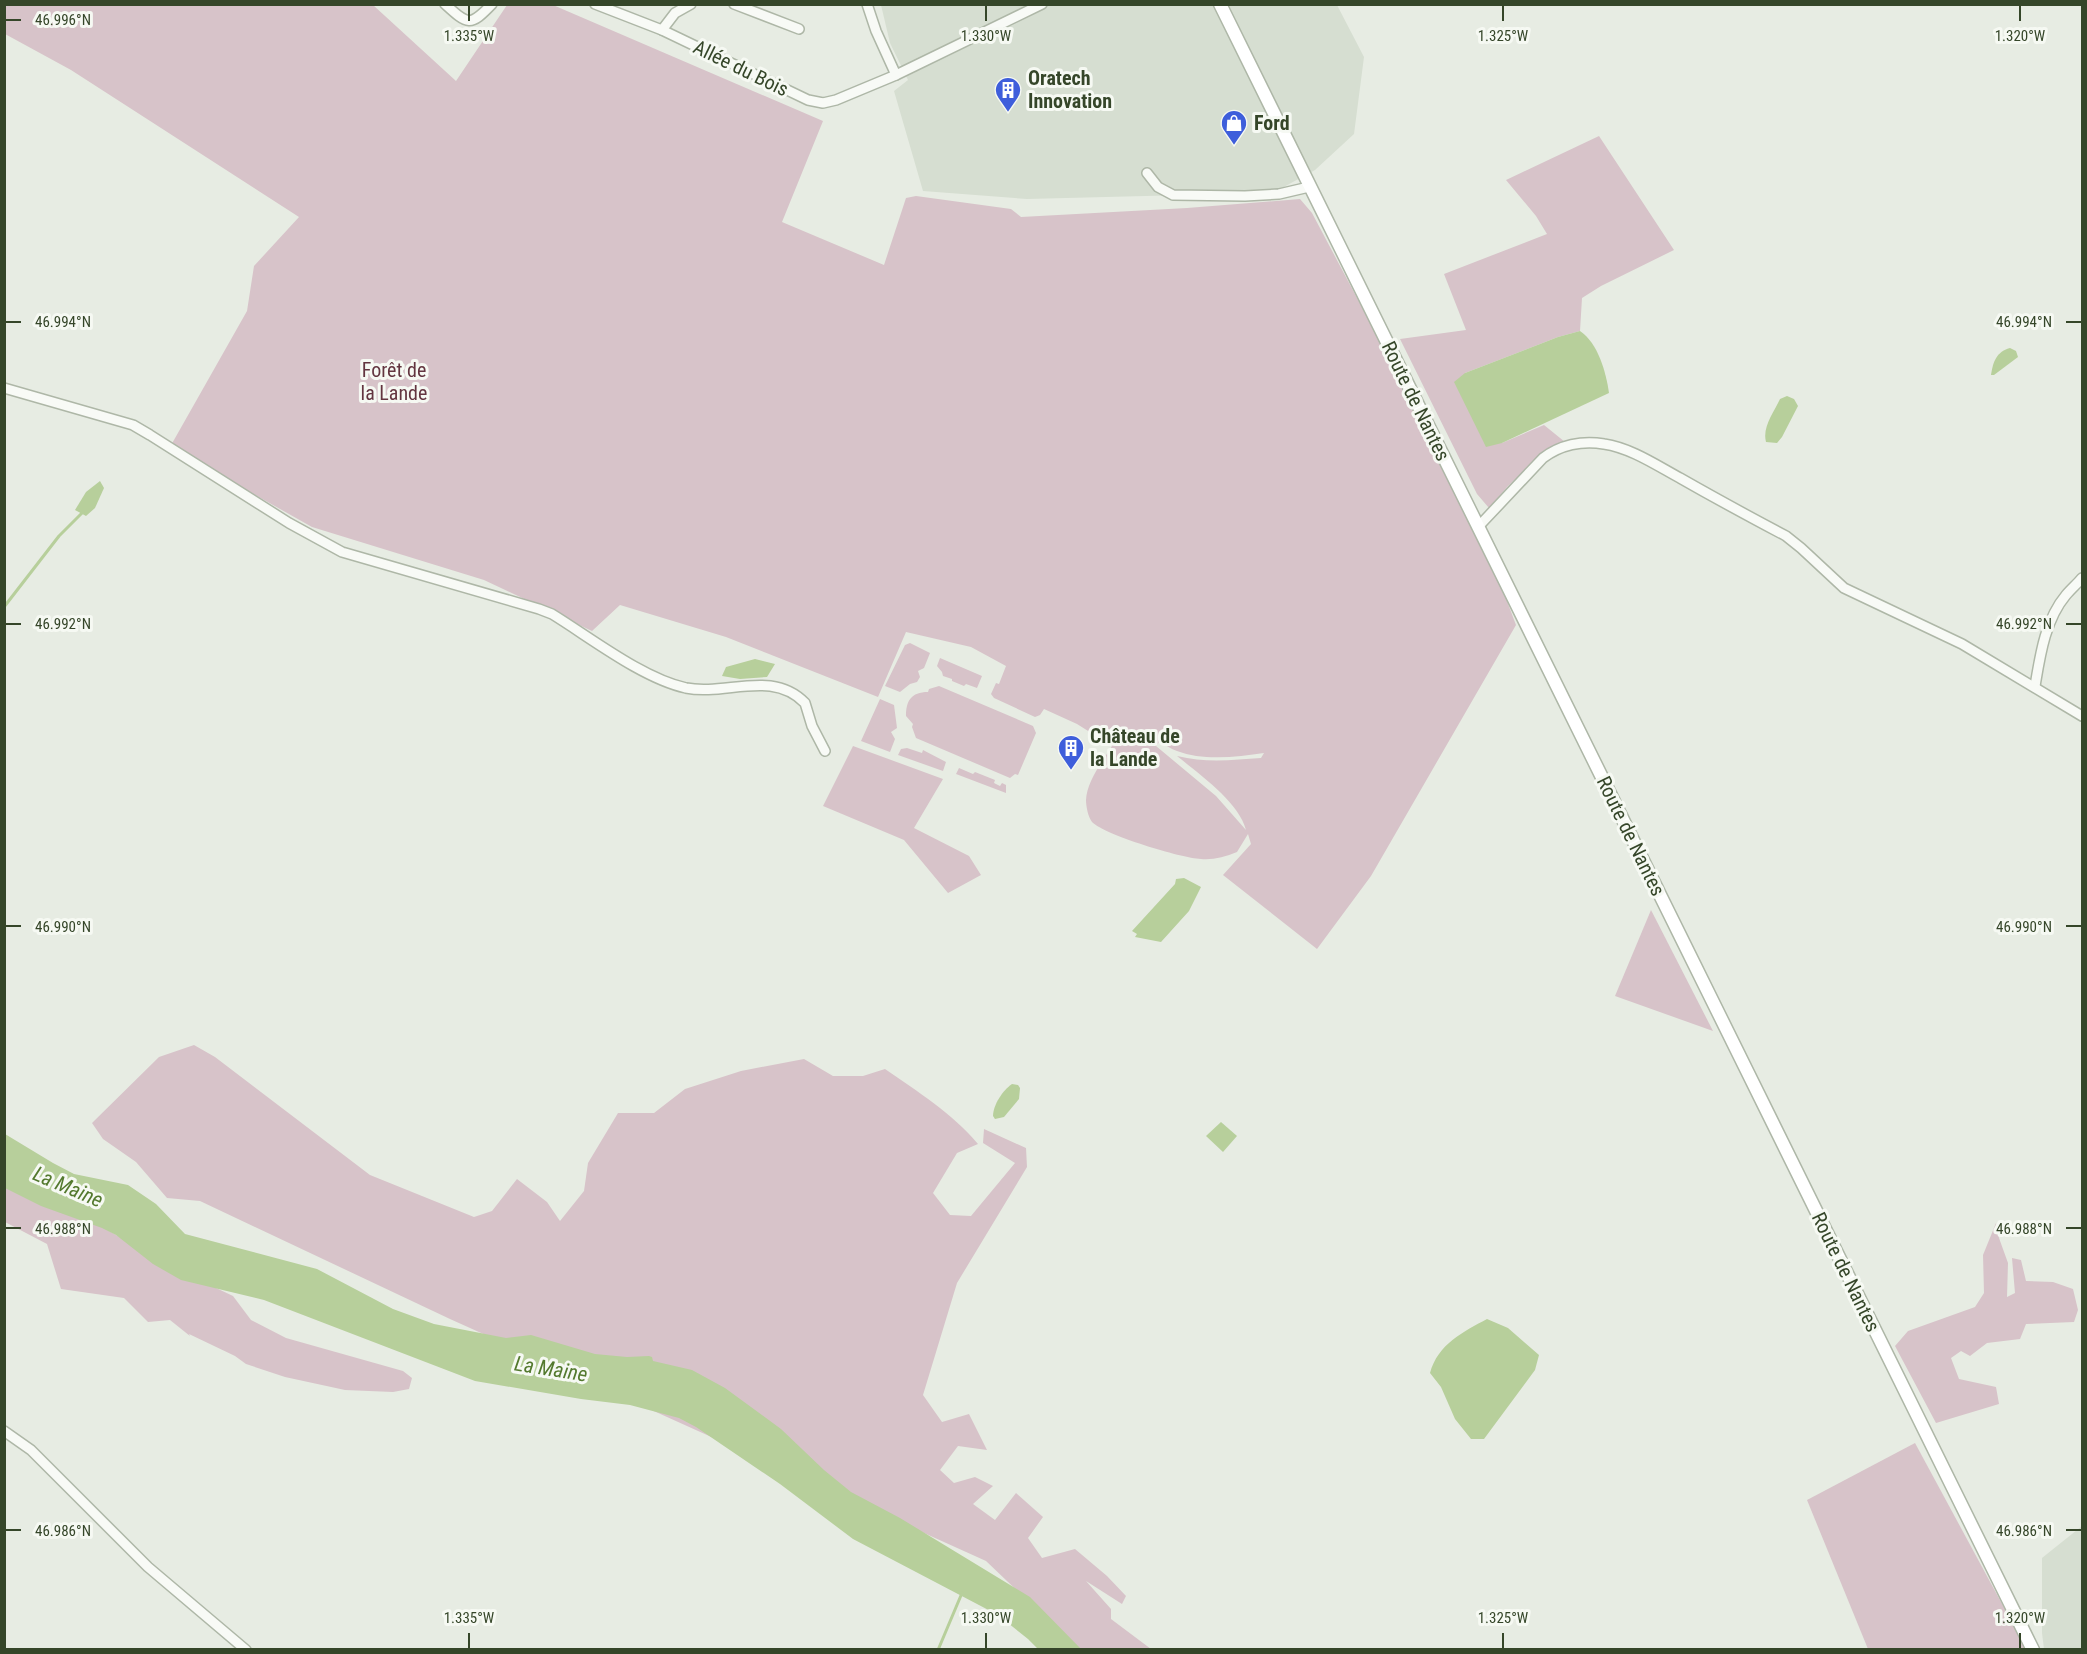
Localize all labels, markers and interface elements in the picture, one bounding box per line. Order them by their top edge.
text: 46.996°N [35,11,91,29]
text: 1.335°W [444,27,495,45]
text: 1.330°W [961,27,1012,45]
text: 1.325°W [1478,27,1529,45]
text: 1.320°W [1995,27,2046,45]
street label: Allée du Bois [689,35,793,101]
place label: Oratech Innovation [1028,66,1112,113]
building icon: Oratech Innovation [993,75,1023,113]
shop icon: Ford [1219,108,1249,146]
place label: Ford [1254,111,1290,135]
text: 46.994°N [35,313,91,331]
text: 46.994°N [1996,313,2052,331]
street label: Route de Nantes [1377,337,1455,465]
park label: Forêt de la Lande [361,358,427,405]
text: 46.992°N [35,615,91,633]
text: 46.992°N [1996,615,2052,633]
place label: Château de la Lande [1090,724,1180,771]
building icon: Château de la Lande [1056,733,1086,771]
street label: Route de Nantes [1592,772,1670,900]
text: 46.990°N [35,918,91,936]
text: 46.990°N [1996,918,2052,936]
water label: La Maine [29,1162,107,1212]
street label: Route de Nantes [1807,1208,1885,1336]
text: 46.988°N [35,1220,91,1238]
text: 46.988°N [1996,1220,2052,1238]
water label: La Maine [513,1351,589,1387]
text: 46.986°N [35,1522,91,1540]
text: 46.986°N [1996,1522,2052,1540]
text: 1.335°W [444,1609,495,1627]
text: 1.330°W [961,1609,1012,1627]
text: 1.325°W [1478,1609,1529,1627]
text: 1.320°W [1995,1609,2046,1627]

